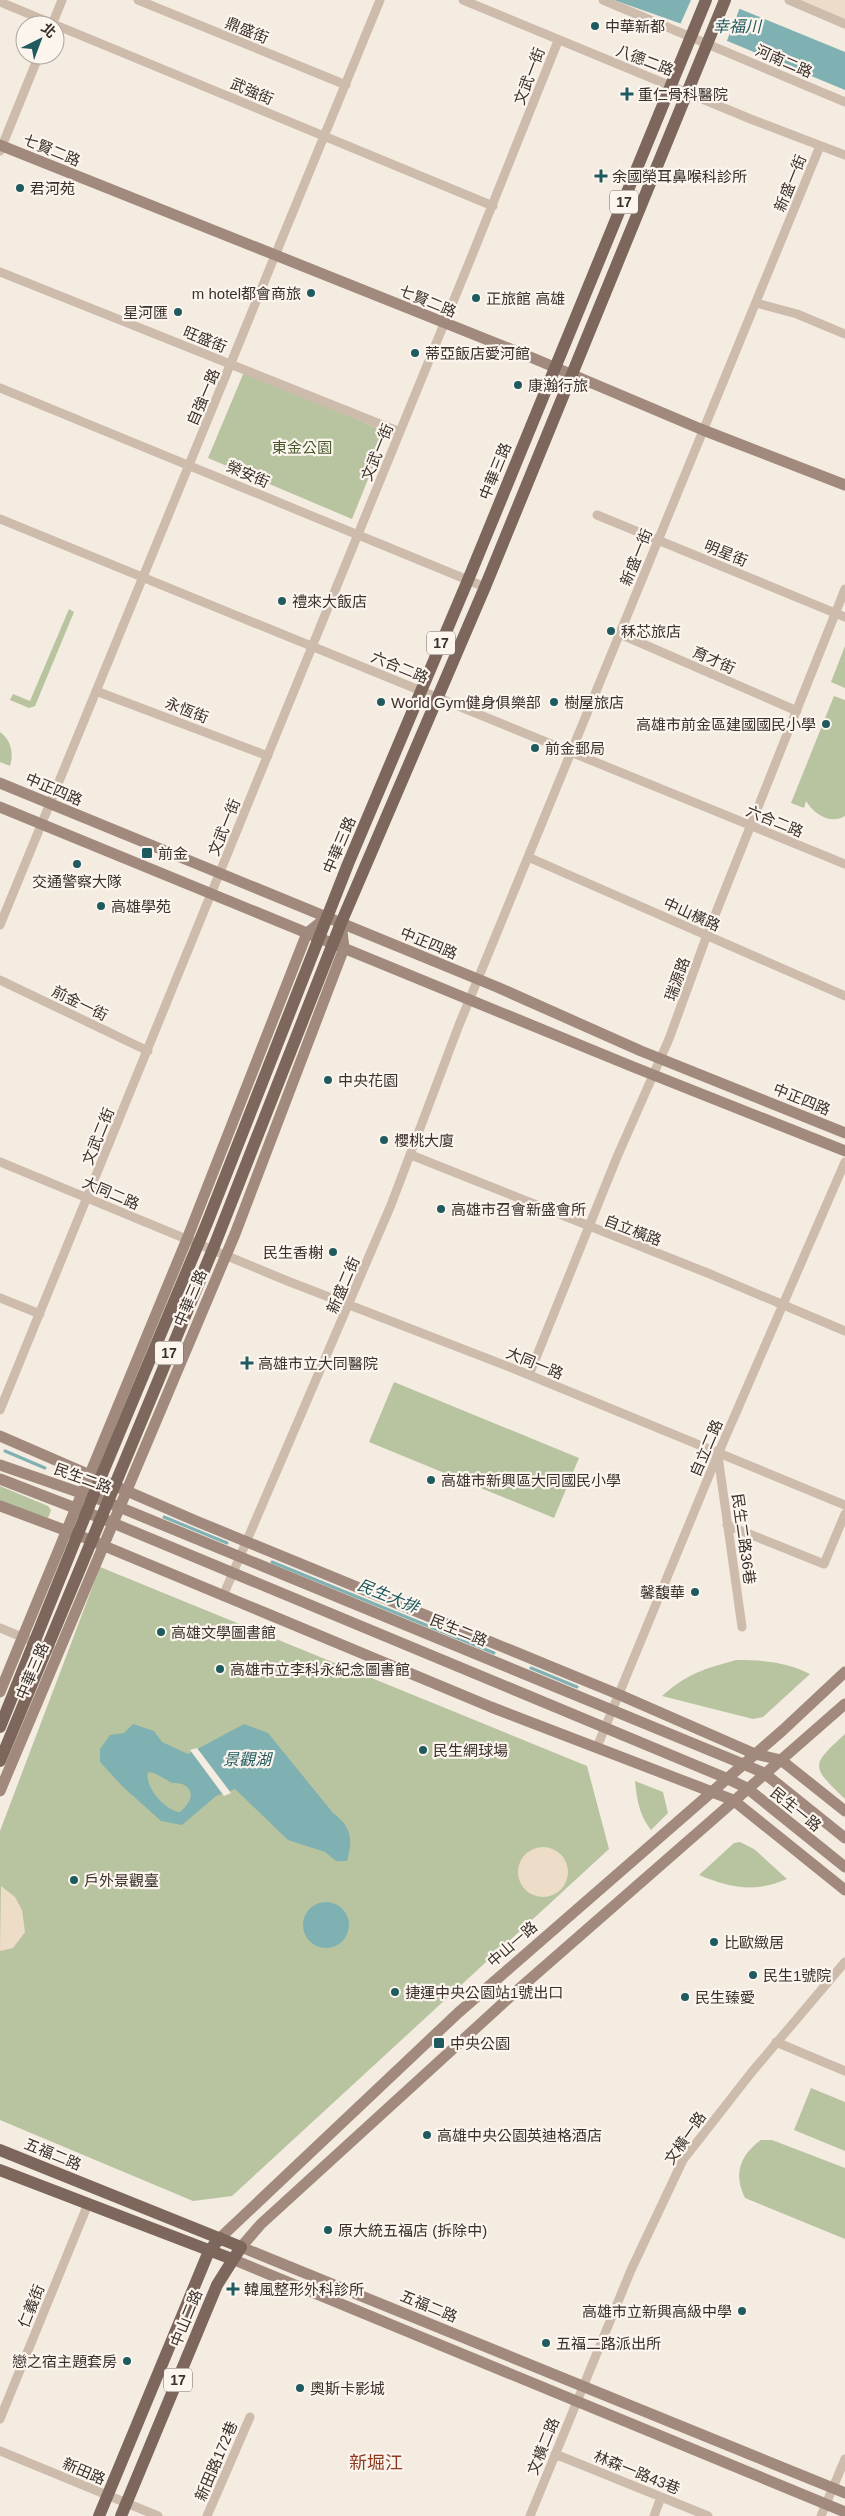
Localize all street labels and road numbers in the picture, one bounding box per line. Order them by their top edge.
street label: 鼎盛街 [223,14,271,46]
street label: 八德二路 [614,41,676,79]
street label: 河南二路 [753,41,815,81]
street label: 文武一街 [510,45,548,107]
street label: 武強街 [228,74,276,108]
street label: 七賢二路 [21,131,83,169]
street label: 新盛一街 [771,152,809,214]
road number: 17 [610,190,638,213]
street label: 七賢二路 [397,282,459,320]
street label: 旺盛街 [181,323,229,355]
street label: 自強一路 [183,366,223,428]
street label: 文武一街 [358,421,396,483]
street label: 中華三路 [476,440,514,502]
street label: 榮安街 [224,457,272,491]
street label: 新盛一街 [617,526,655,588]
street label: 明星街 [702,537,750,569]
road number: 17 [427,632,455,654]
street label: 育才街 [690,643,738,677]
street label: 六合二路 [369,648,431,686]
street label: 永恆街 [163,694,211,726]
street label: 中正四路 [23,769,85,809]
street label: 文武一街 [205,796,243,858]
street label: 六合二路 [744,802,806,840]
street label: 中華三路 [319,814,359,876]
street label: 中山橫路 [661,894,723,934]
street label: 中正四路 [398,924,460,962]
street label: 瑞源路 [661,955,693,1003]
street label: 前金一街 [49,982,111,1024]
street label: 中正四路 [771,1080,833,1118]
street label: 文武二街 [79,1105,117,1167]
street label: 大同二路 [80,1173,142,1213]
street label: 自立橫路 [602,1211,664,1249]
street label: 新盛二街 [323,1254,363,1316]
street label: 中華三路 [170,1267,210,1329]
road number: 17 [155,1342,183,1365]
street label: 大同一路 [504,1344,566,1382]
street label: 自立二路 [686,1417,726,1479]
street label: 民生二路 [52,1460,114,1496]
street label: 民生二路36巷 [729,1492,759,1586]
street label: 民生二路 [428,1611,490,1649]
street label: 中華三路 [12,1640,52,1702]
street label: 民生一路 [767,1784,825,1834]
street label: 中山一路 [484,1918,540,1970]
street label: 文橫一路 [661,2109,709,2167]
street label: 五福二路 [22,2135,84,2173]
street label: 仁義街 [15,2282,47,2330]
street label: 中山二路 [167,2287,205,2349]
street label: 五福二路 [398,2287,460,2325]
road number: 17 [164,2368,192,2392]
street label: 文橫二路 [524,2415,562,2477]
street label: 新田路172巷 [192,2419,240,2503]
street label: 林森一路43巷 [591,2447,683,2497]
street label: 新田路 [60,2454,108,2488]

